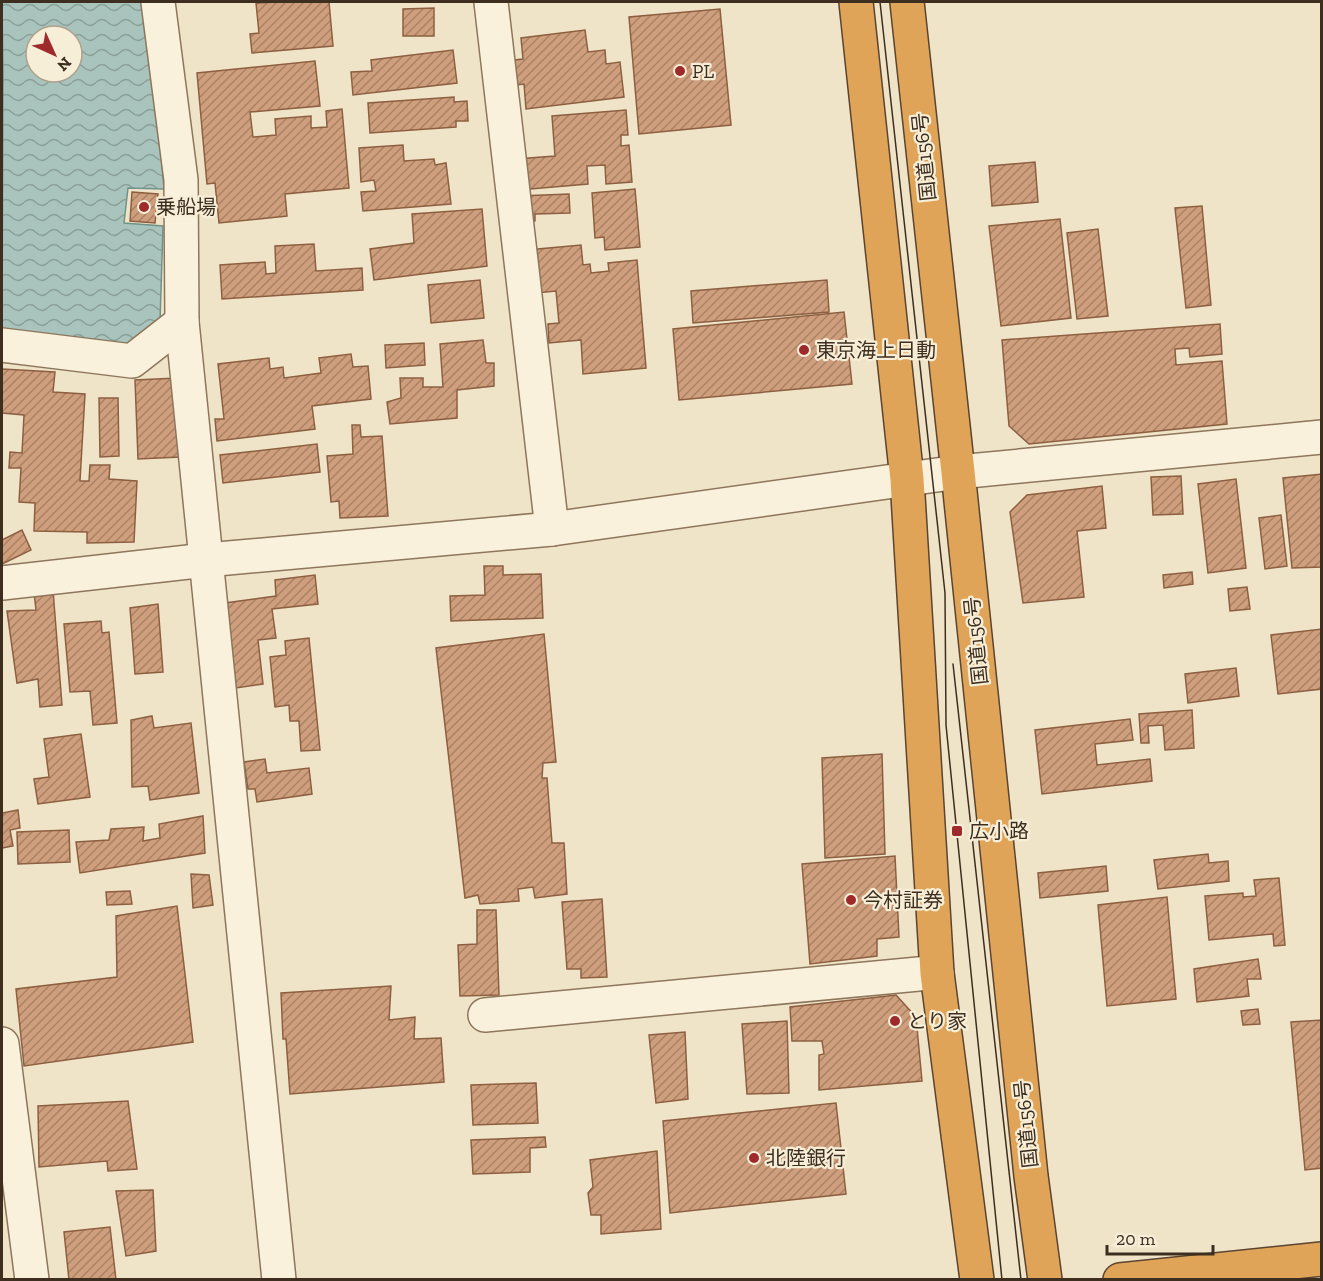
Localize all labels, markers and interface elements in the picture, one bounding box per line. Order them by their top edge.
north arrow [24,24,84,84]
text: N [53,53,75,75]
place label: PL [692,59,714,83]
marker: PL [673,64,687,78]
street label: 国道156号 [907,112,941,202]
place label: 乗船場 [156,195,216,219]
marker: 乗船場 [137,200,151,214]
place label: 東京海上日動 [816,338,936,362]
marker: 東京海上日動 [797,343,811,357]
street label: 国道156号 [959,596,993,686]
place label: 広小路 [969,819,1029,843]
marker: 広小路 [950,824,964,838]
place label: 今村証券 [863,888,943,912]
marker: 今村証券 [844,893,858,907]
place label: とり家 [907,1009,967,1033]
marker: とり家 [888,1014,902,1028]
street label: 国道156号 [1009,1079,1043,1169]
place label: 北陸銀行 [766,1146,846,1170]
marker: 北陸銀行 [747,1151,761,1165]
scale bar [1107,1218,1214,1256]
text: 20 m [1116,1228,1156,1250]

